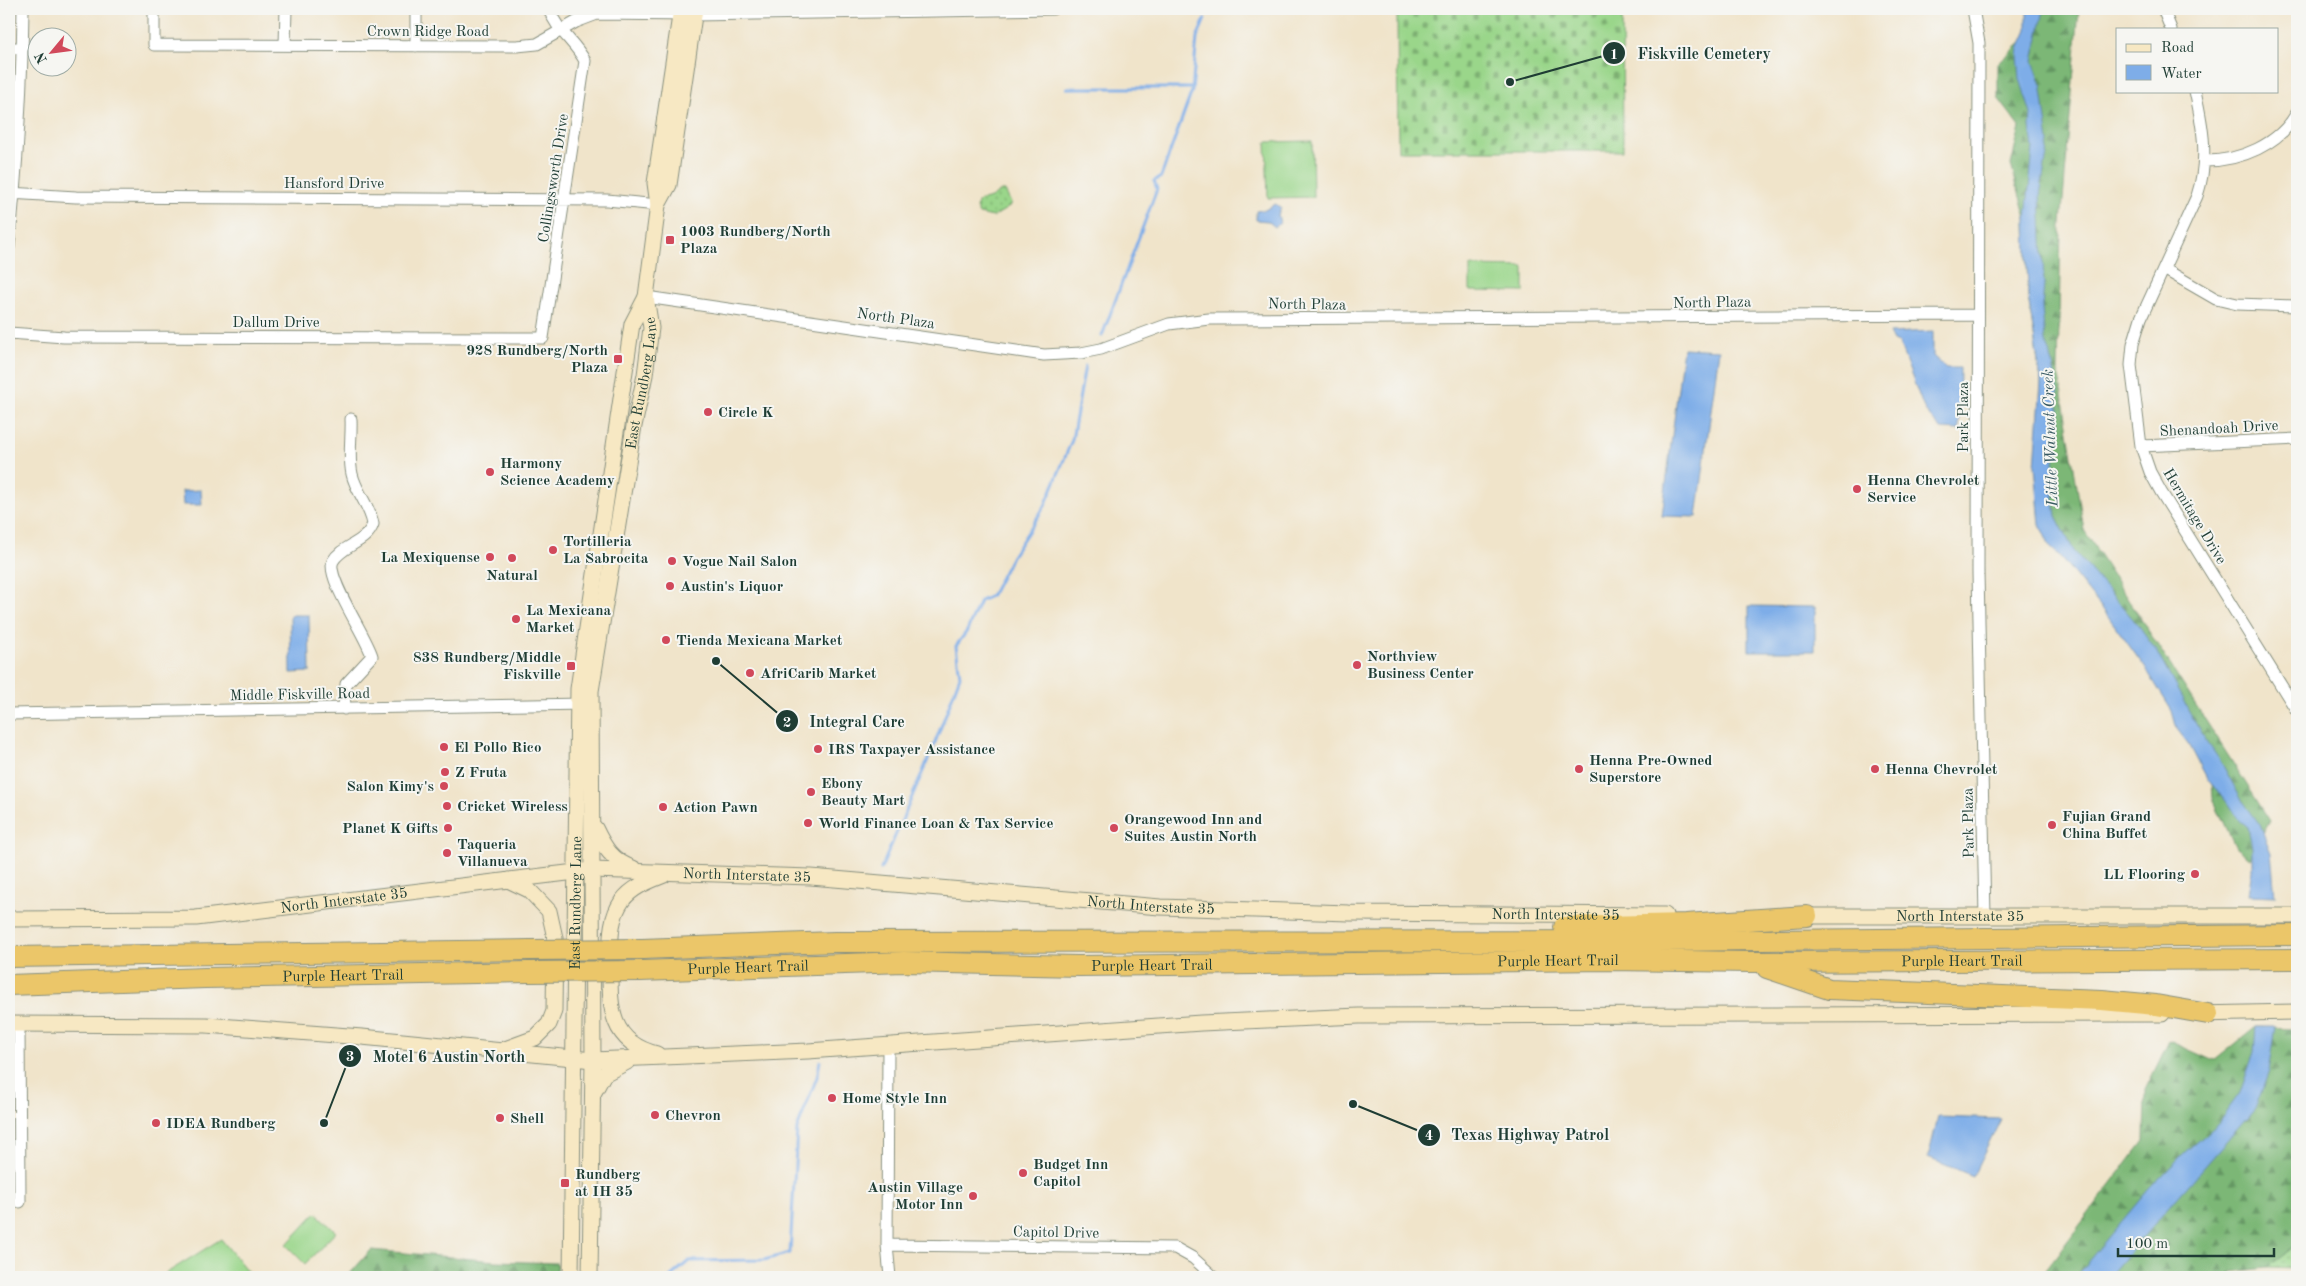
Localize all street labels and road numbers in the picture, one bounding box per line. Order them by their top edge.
street label: Crown Ridge Road [367,25,489,40]
street label: Collingsworth Drive [537,113,572,244]
street label: Hansford Drive [284,177,384,192]
street label: North Plaza [1673,295,1752,312]
street label: North Plaza [1268,297,1347,314]
street label: North Plaza [856,307,936,332]
street label: Dallum Drive [232,316,320,331]
street label: East Rundberg Lane [624,316,661,451]
street label: Park Plaza [1957,381,1972,452]
street label: Shenandoah Drive [2159,419,2279,440]
street label: Hermitage Drive [2159,466,2228,567]
street label: Middle Fiskville Road [230,687,371,704]
street label: Park Plaza [1961,787,1978,858]
street label: East Rundberg Lane [569,836,585,970]
street label: North Interstate 35 [683,867,811,886]
street label: North Interstate 35 [280,886,409,917]
street label: North Interstate 35 [1086,895,1215,918]
street label: North Interstate 35 [1491,908,1620,924]
street label: North Interstate 35 [1896,910,2024,925]
street label: Purple Heart Trail [1497,954,1619,970]
street label: Purple Heart Trail [1901,955,2023,970]
street label: Purple Heart Trail [1091,958,1213,975]
street label: Purple Heart Trail [687,959,809,978]
street label: Purple Heart Trail [282,968,404,986]
street label: Capitol Drive [1013,1225,1099,1242]

